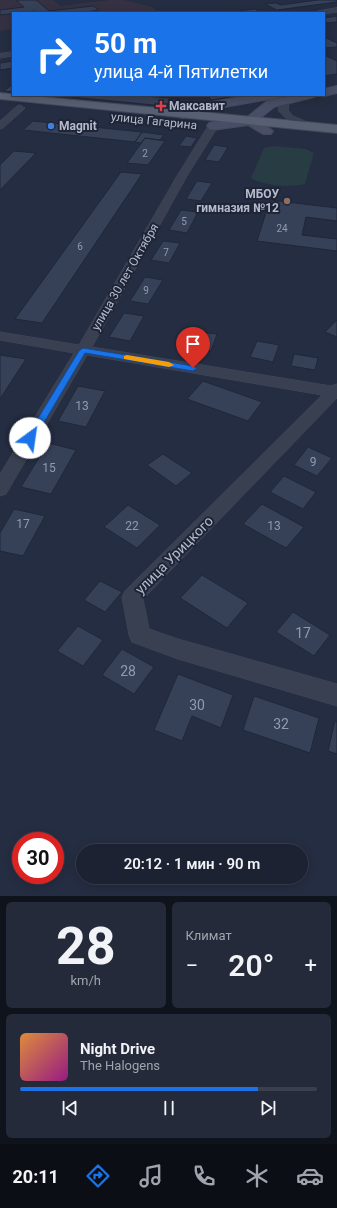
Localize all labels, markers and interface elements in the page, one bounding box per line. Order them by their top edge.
text: 50 m [94,27,157,60]
icon: right [28,28,80,80]
text: улица 4-й Пятилетки [94,61,268,82]
place label: Максавит [169,99,225,113]
marker: Максавит [156,101,166,111]
street label: улица Гагарина [110,110,198,132]
place label: Magnit [59,119,97,133]
marker: Magnit [46,121,56,131]
house number: 2 [142,148,148,159]
place label: МБОУ гимназия №12 [196,187,279,215]
marker: МБОУ гимназия №12 [282,196,292,206]
house number: 5 [181,216,187,227]
street label: улица 30 лет Октября [89,221,161,333]
house number: 24 [276,223,288,234]
house number: 6 [77,241,83,252]
house number: 7 [163,247,169,258]
house number: 9 [143,285,149,296]
pin [176,327,210,368]
icon: arrive [182,333,204,355]
house number: 13 [75,399,89,413]
position arrow [9.0,417,51.0,459]
house number: 9 [310,455,316,469]
house number: 15 [42,461,56,475]
street label: улица Урицкого [132,513,216,597]
house number: 17 [16,517,30,531]
house number: 22 [125,519,139,533]
house number: 13 [267,519,281,533]
house number: 17 [295,625,311,641]
house number: 28 [120,663,136,679]
house number: 30 [189,697,205,713]
house number: 32 [273,716,289,732]
speed limit sign: 30 [12,832,64,884]
text: 20:12 · 1 мин · 90 m [124,855,260,873]
text: 28 [56,916,116,977]
text: Климат [186,928,232,943]
text: 20° [228,948,274,983]
text: − [186,953,198,978]
text: + [305,953,317,978]
text: km/h [70,973,101,988]
text: Night Drive [80,1040,155,1058]
text: The Halogens [80,1058,160,1073]
icon: previous [59,1097,81,1119]
icon: pause [158,1097,180,1119]
icon: next [257,1097,279,1119]
icon: directions [84,1162,112,1190]
icon: music [137,1162,165,1190]
icon: phone [190,1162,218,1190]
icon: climate [243,1162,271,1190]
icon: car [296,1162,324,1190]
text: 20:11 [13,1166,59,1187]

